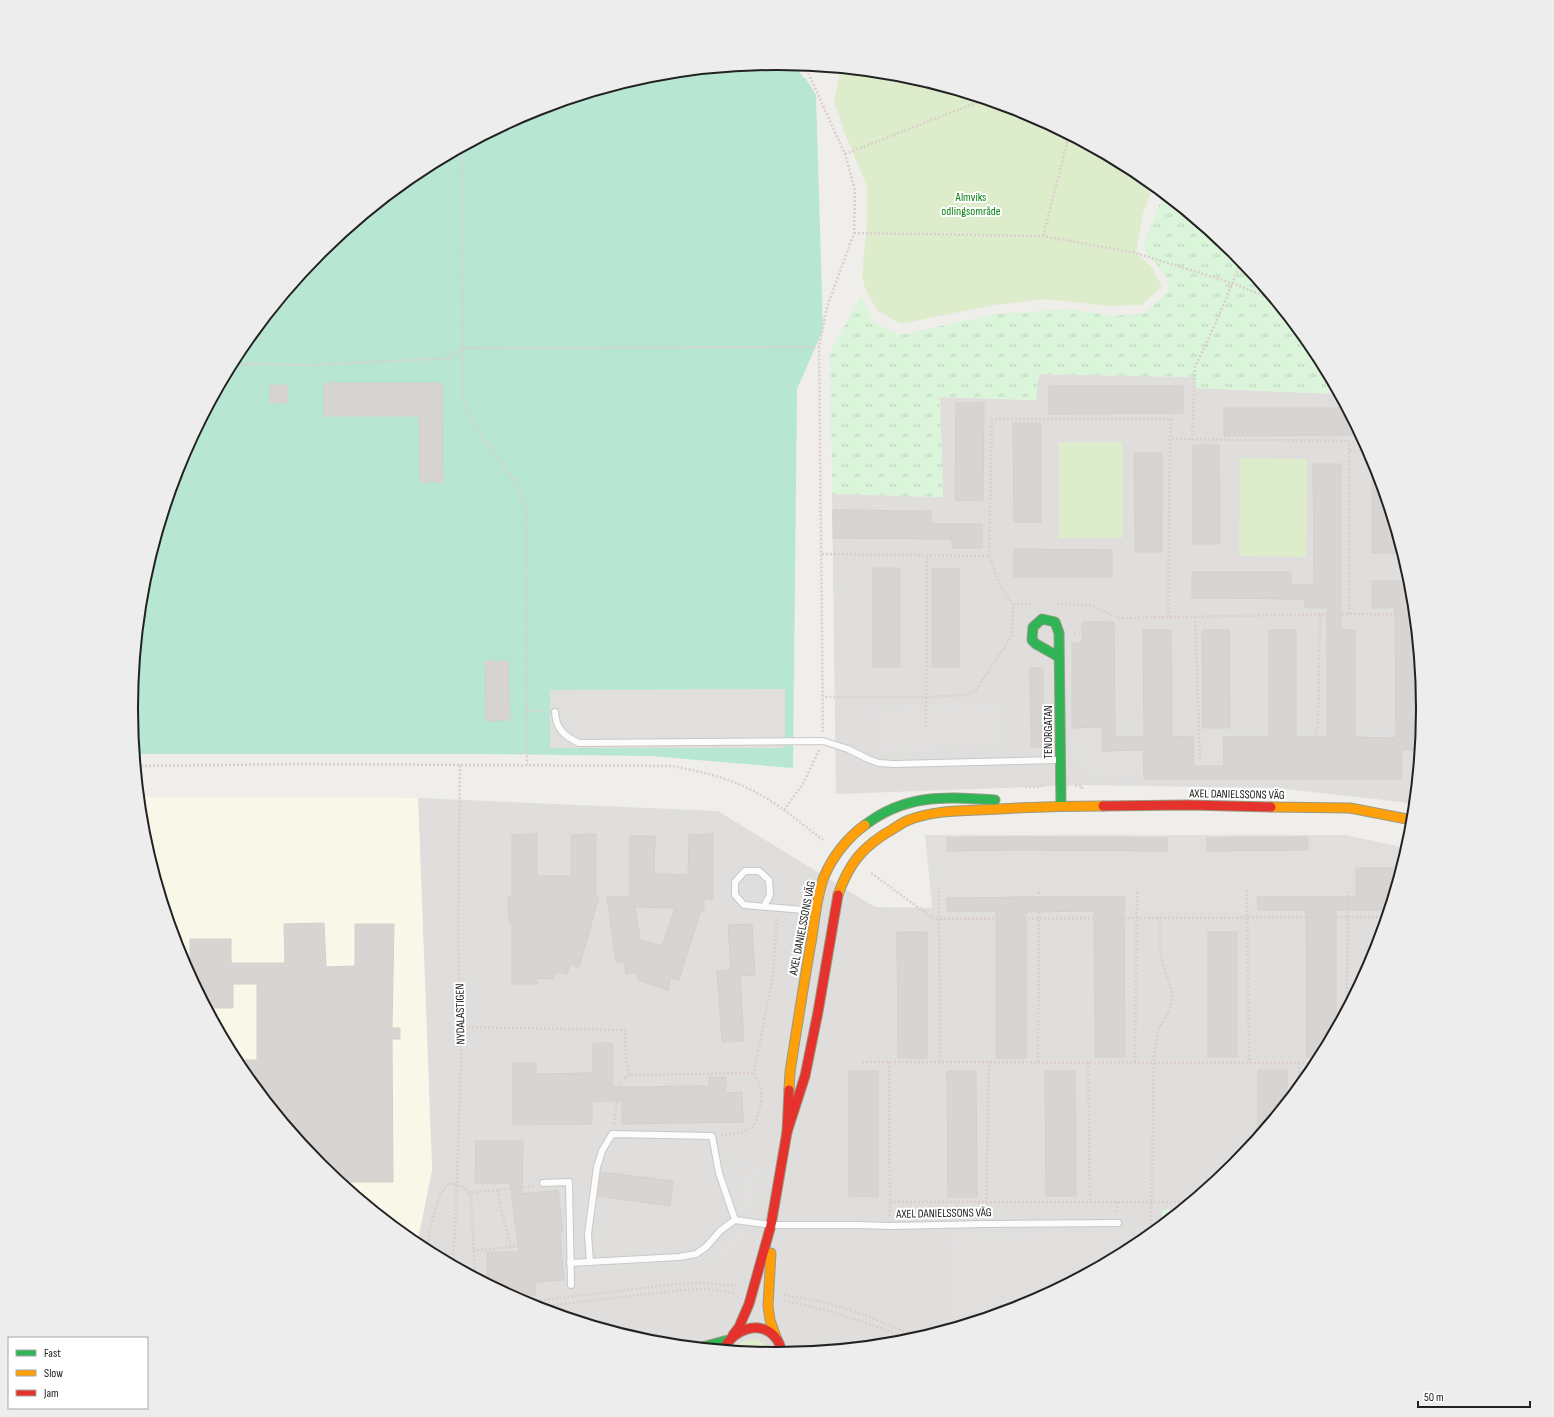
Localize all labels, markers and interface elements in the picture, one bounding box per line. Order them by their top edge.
park label: Almviks odlingsområde [941,190,1001,219]
street label: TENORGATAN [1041,705,1056,759]
street label: AXEL DANIELSSONS VÄG [1188,786,1285,803]
street label: AXEL DANIELSSONS VÄG [786,880,819,977]
street label: NYDALASTIGEN [452,983,469,1045]
street label: AXEL DANIELSSONS VÄG [895,1205,992,1222]
legend [8,1337,148,1409]
text: Fast [44,1346,61,1361]
text: Slow [44,1366,63,1381]
scale bar [1418,1383,1530,1409]
text: Jam [43,1386,59,1401]
text: 50 m [1424,1390,1444,1405]

